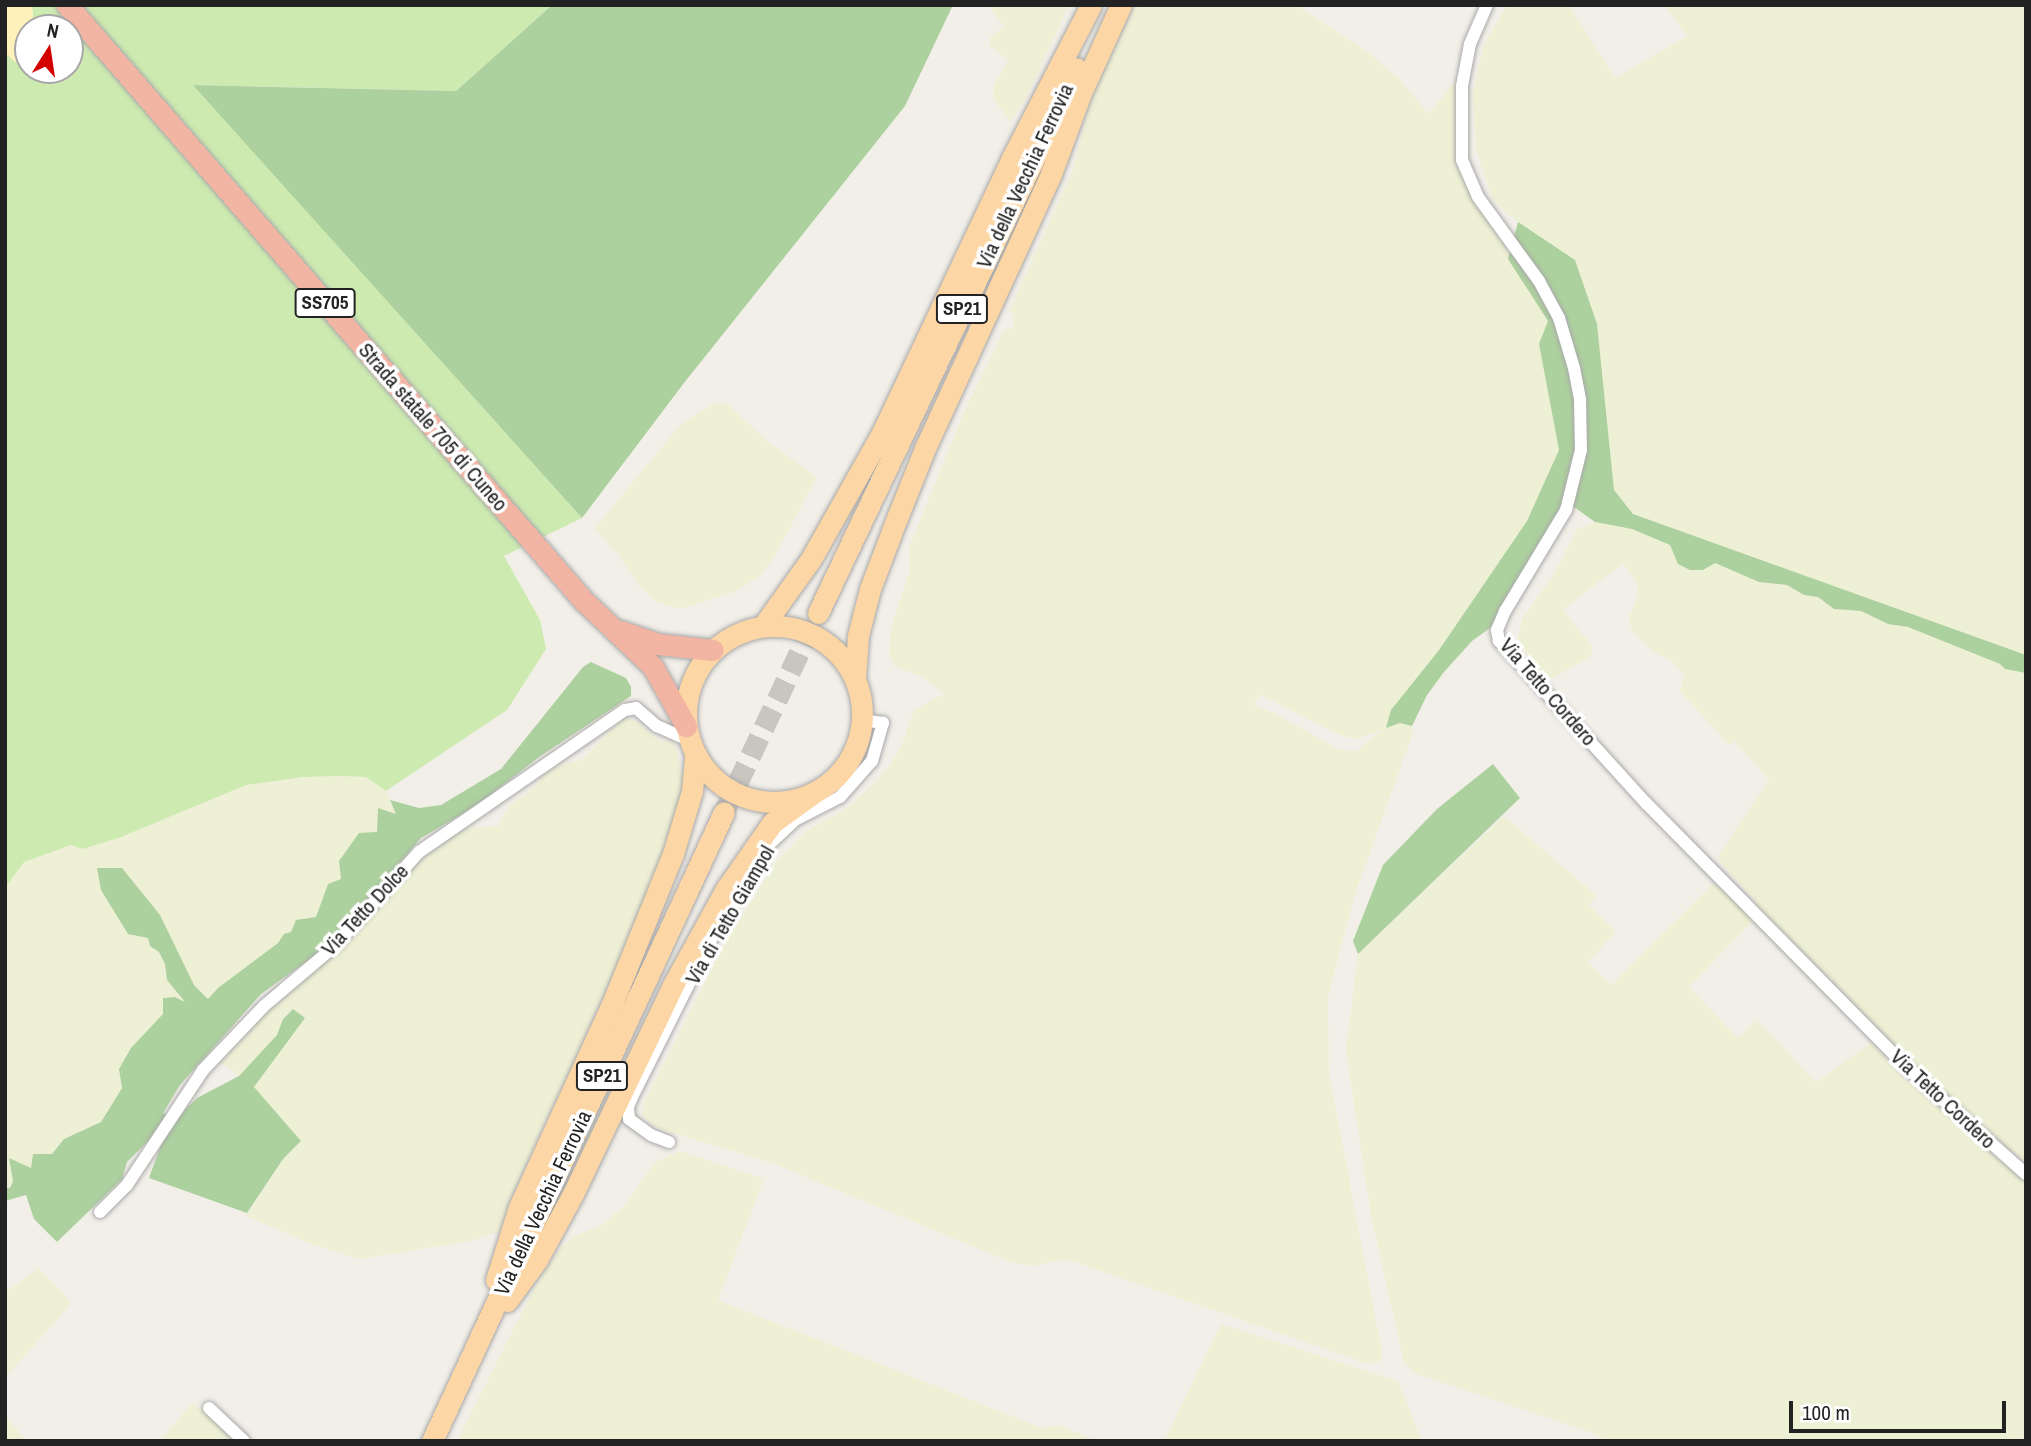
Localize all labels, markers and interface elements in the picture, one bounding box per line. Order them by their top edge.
north arrow [14,14,84,84]
text: N [45,17,61,44]
street label: Via della Vecchia Ferrovia [971,80,1079,272]
road number: SS705 [294,288,356,318]
road number: SP21 [936,294,988,324]
street label: Strada statale 705 di Cuneo [353,338,513,516]
street label: Via Tetto Cordero [1494,633,1602,751]
street label: Via di Tetto Giampol [680,841,780,989]
street label: Via Tetto Dolce [316,859,414,961]
street label: Via Tetto Cordero [1885,1044,2001,1154]
road number: SP21 [576,1060,628,1092]
street label: Via della Vecchia Ferrovia [489,1107,597,1299]
scale bar [1793,1386,2010,1430]
text: 100 m [1802,1398,1850,1427]

